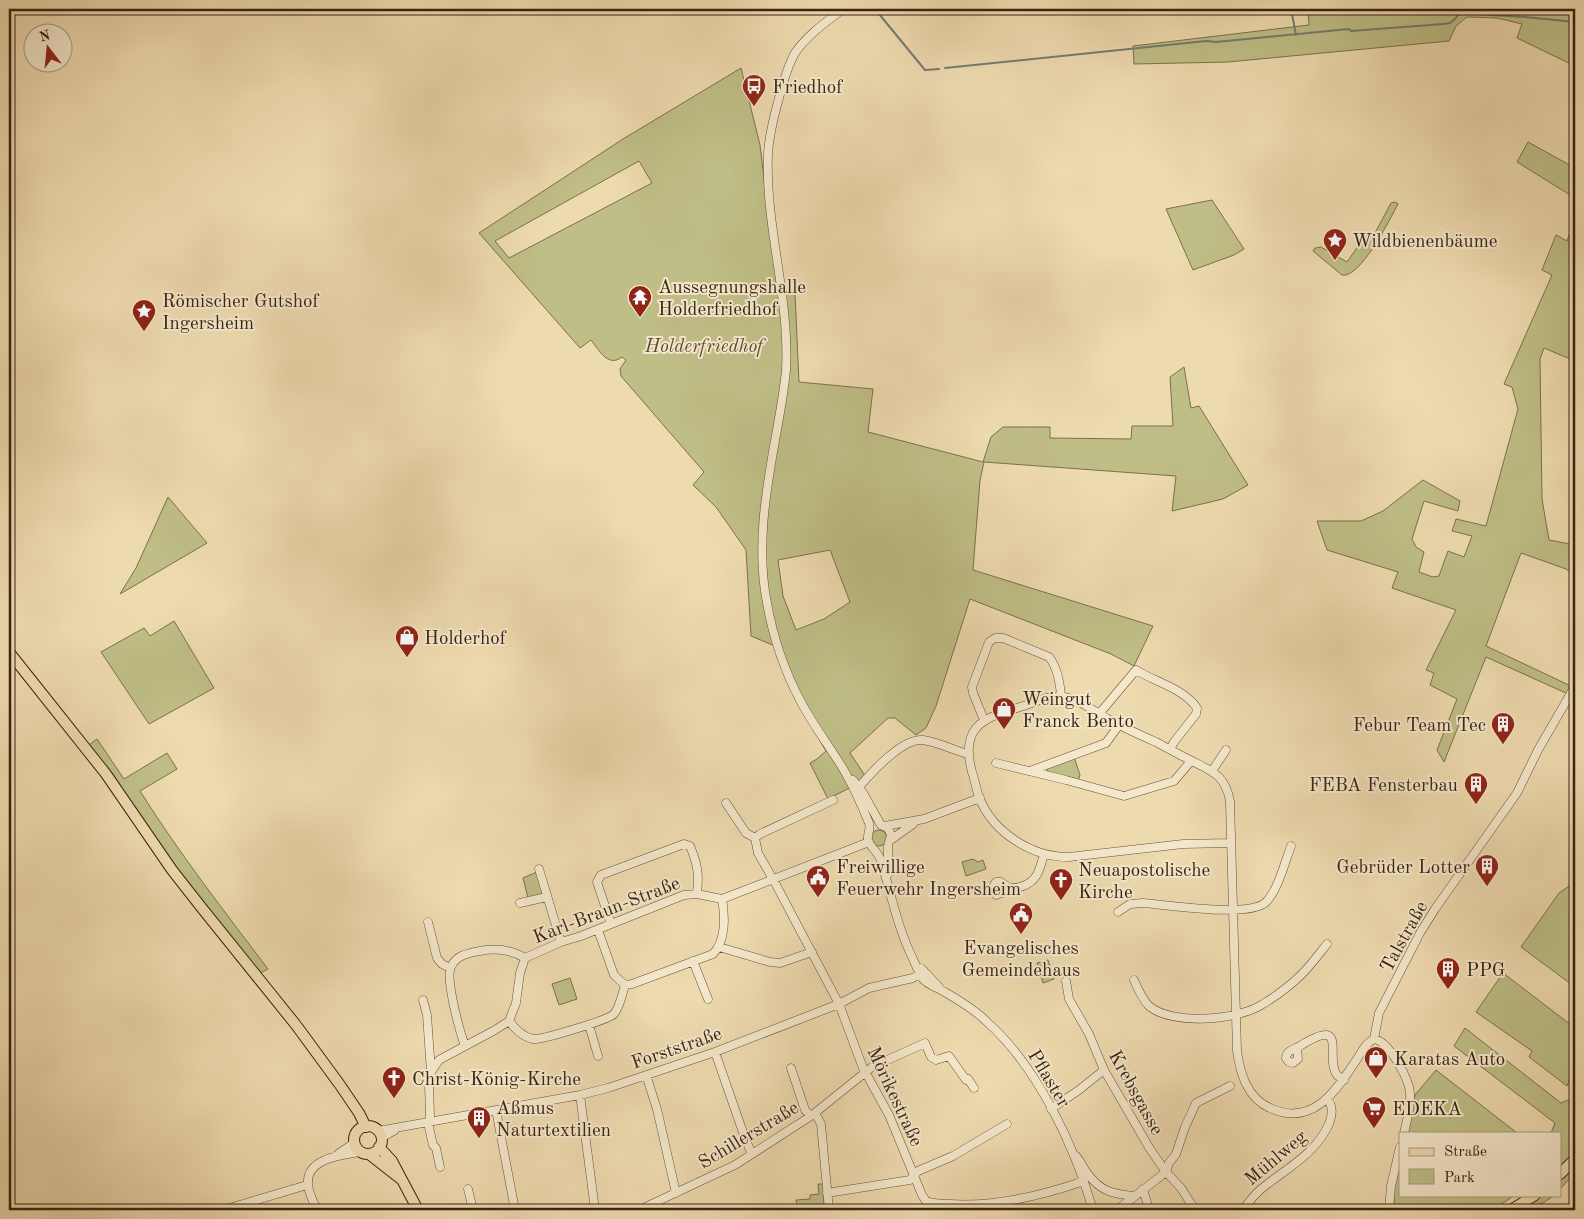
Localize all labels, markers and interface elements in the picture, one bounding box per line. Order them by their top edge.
north arrow [22,22,72,72]
text: N [38,28,52,45]
bus stop icon: Friedhof [741,73,767,107]
place label: Friedhof [772,79,843,98]
place icon: Wildbienenbäume [1322,227,1348,261]
place label: Wildbienenbäume [1352,233,1498,252]
place label: Aussegnungshalle Holderfriedhof [658,279,806,320]
temple icon: Aussegnungshalle Holderfriedhof [627,284,653,318]
place label: Römischer Gutshof Ingersheim [162,293,319,334]
place icon: Römischer Gutshof Ingersheim [131,298,157,332]
park label: Holderfriedhof [644,338,766,357]
shop icon: Holderhof [394,624,420,658]
place label: Holderhof [424,630,507,649]
place label: Weingut Franck Bento [1022,691,1134,732]
shop icon: Weingut Franck Bento [991,696,1017,730]
building icon: Febur Team Tec [1490,711,1516,745]
place label: Febur Team Tec [1353,717,1486,736]
building icon: FEBA Fensterbau [1463,771,1489,805]
place label: FEBA Fensterbau [1309,777,1458,796]
building icon: Gebrüder Lotter [1474,853,1500,887]
place label: Freiwillige Feuerwehr Ingersheim [836,859,1021,900]
place label: Gebrüder Lotter [1336,859,1470,878]
place label: Neuapostolische Kirche [1078,862,1210,903]
public building icon: Freiwillige Feuerwehr Ingersheim [805,864,831,898]
church icon: Neuapostolische Kirche [1048,867,1074,901]
street label: Karl-Braun-Straße [531,875,683,948]
street label: Talstraße [1378,899,1432,976]
public building icon: Evangelisches Gemeindehaus [1008,901,1034,935]
place label: Evangelisches Gemeindehaus [962,940,1080,981]
building icon: PPG [1435,956,1461,990]
place label: PPG [1466,962,1506,981]
street label: Forststraße [629,1025,725,1074]
street label: Mörikestraße [862,1044,925,1150]
shop icon: Karatas Auto [1363,1045,1389,1079]
street label: Pflaster [1023,1047,1073,1112]
street label: Krebsgasse [1104,1048,1166,1139]
place label: Karatas Auto [1394,1051,1505,1070]
church icon: Christ-König-Kirche [381,1065,407,1099]
place label: Christ-König-Kirche [412,1071,581,1090]
supermarket icon: EDEKA [1361,1095,1387,1129]
street label: Schillerstraße [696,1099,803,1173]
place label: Aßmus Naturtextilien [496,1100,611,1141]
place label: EDEKA [1392,1101,1462,1120]
building icon: Aßmus Naturtextilien [466,1105,492,1139]
street label: Mühlweg [1242,1127,1312,1190]
legend [1399,1132,1562,1196]
text: Straße [1444,1145,1487,1160]
text: Park [1444,1171,1475,1186]

